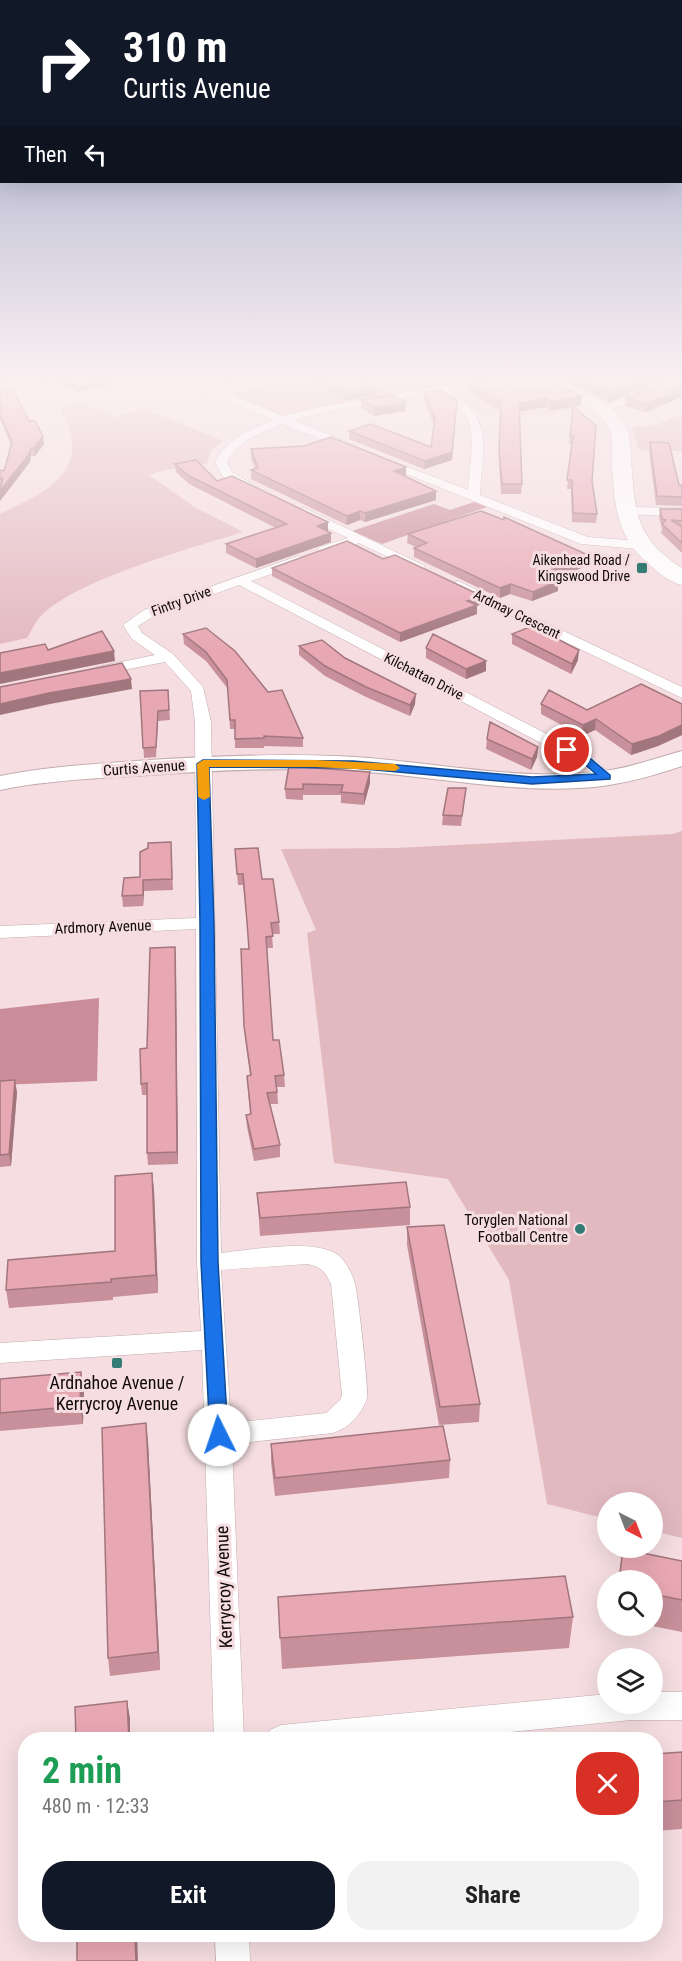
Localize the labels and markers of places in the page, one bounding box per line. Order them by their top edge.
place label: Aikenhead Road / Kingswood Drive [532,552,630,584]
marker: Aikenhead Road / Kingswood Drive [635,561,649,575]
pin [541,724,592,775]
place label: Toryglen National Football Centre [464,1211,568,1246]
marker: Toryglen National Football Centre [573,1222,587,1236]
marker: Ardnahoe Avenue / Kerrycroy Avenue [110,1356,124,1370]
place label: Ardnahoe Avenue / Kerrycroy Avenue [50,1372,185,1414]

